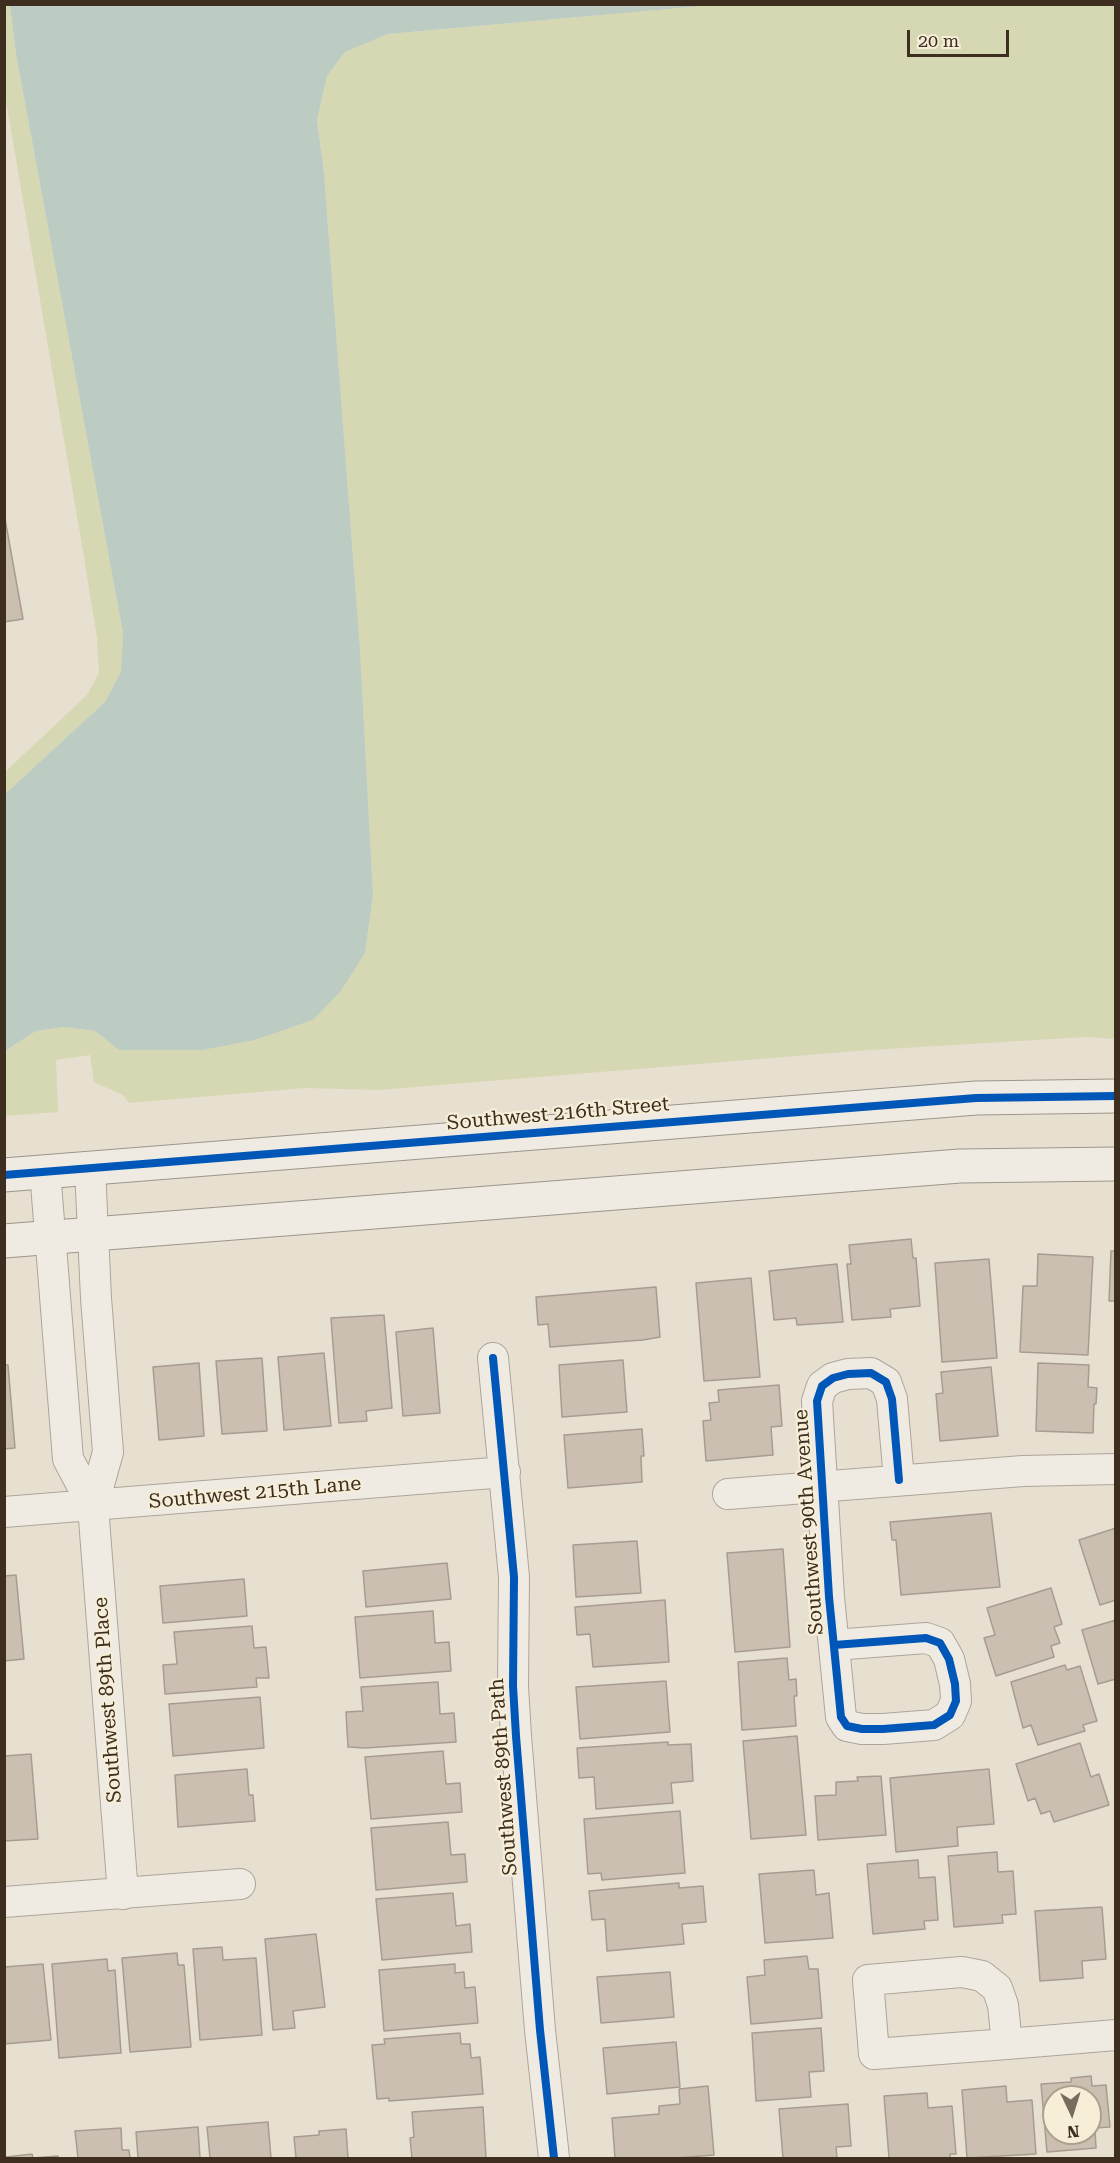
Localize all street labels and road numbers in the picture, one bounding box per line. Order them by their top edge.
street label: Southwest 216th Street [446,1092,670,1136]
street label: Southwest 90th Avenue [789,1408,829,1636]
street label: Southwest 215th Lane [148,1472,362,1514]
street label: Southwest 89th Place [89,1596,127,1804]
street label: Southwest 89th Path [485,1677,523,1877]

